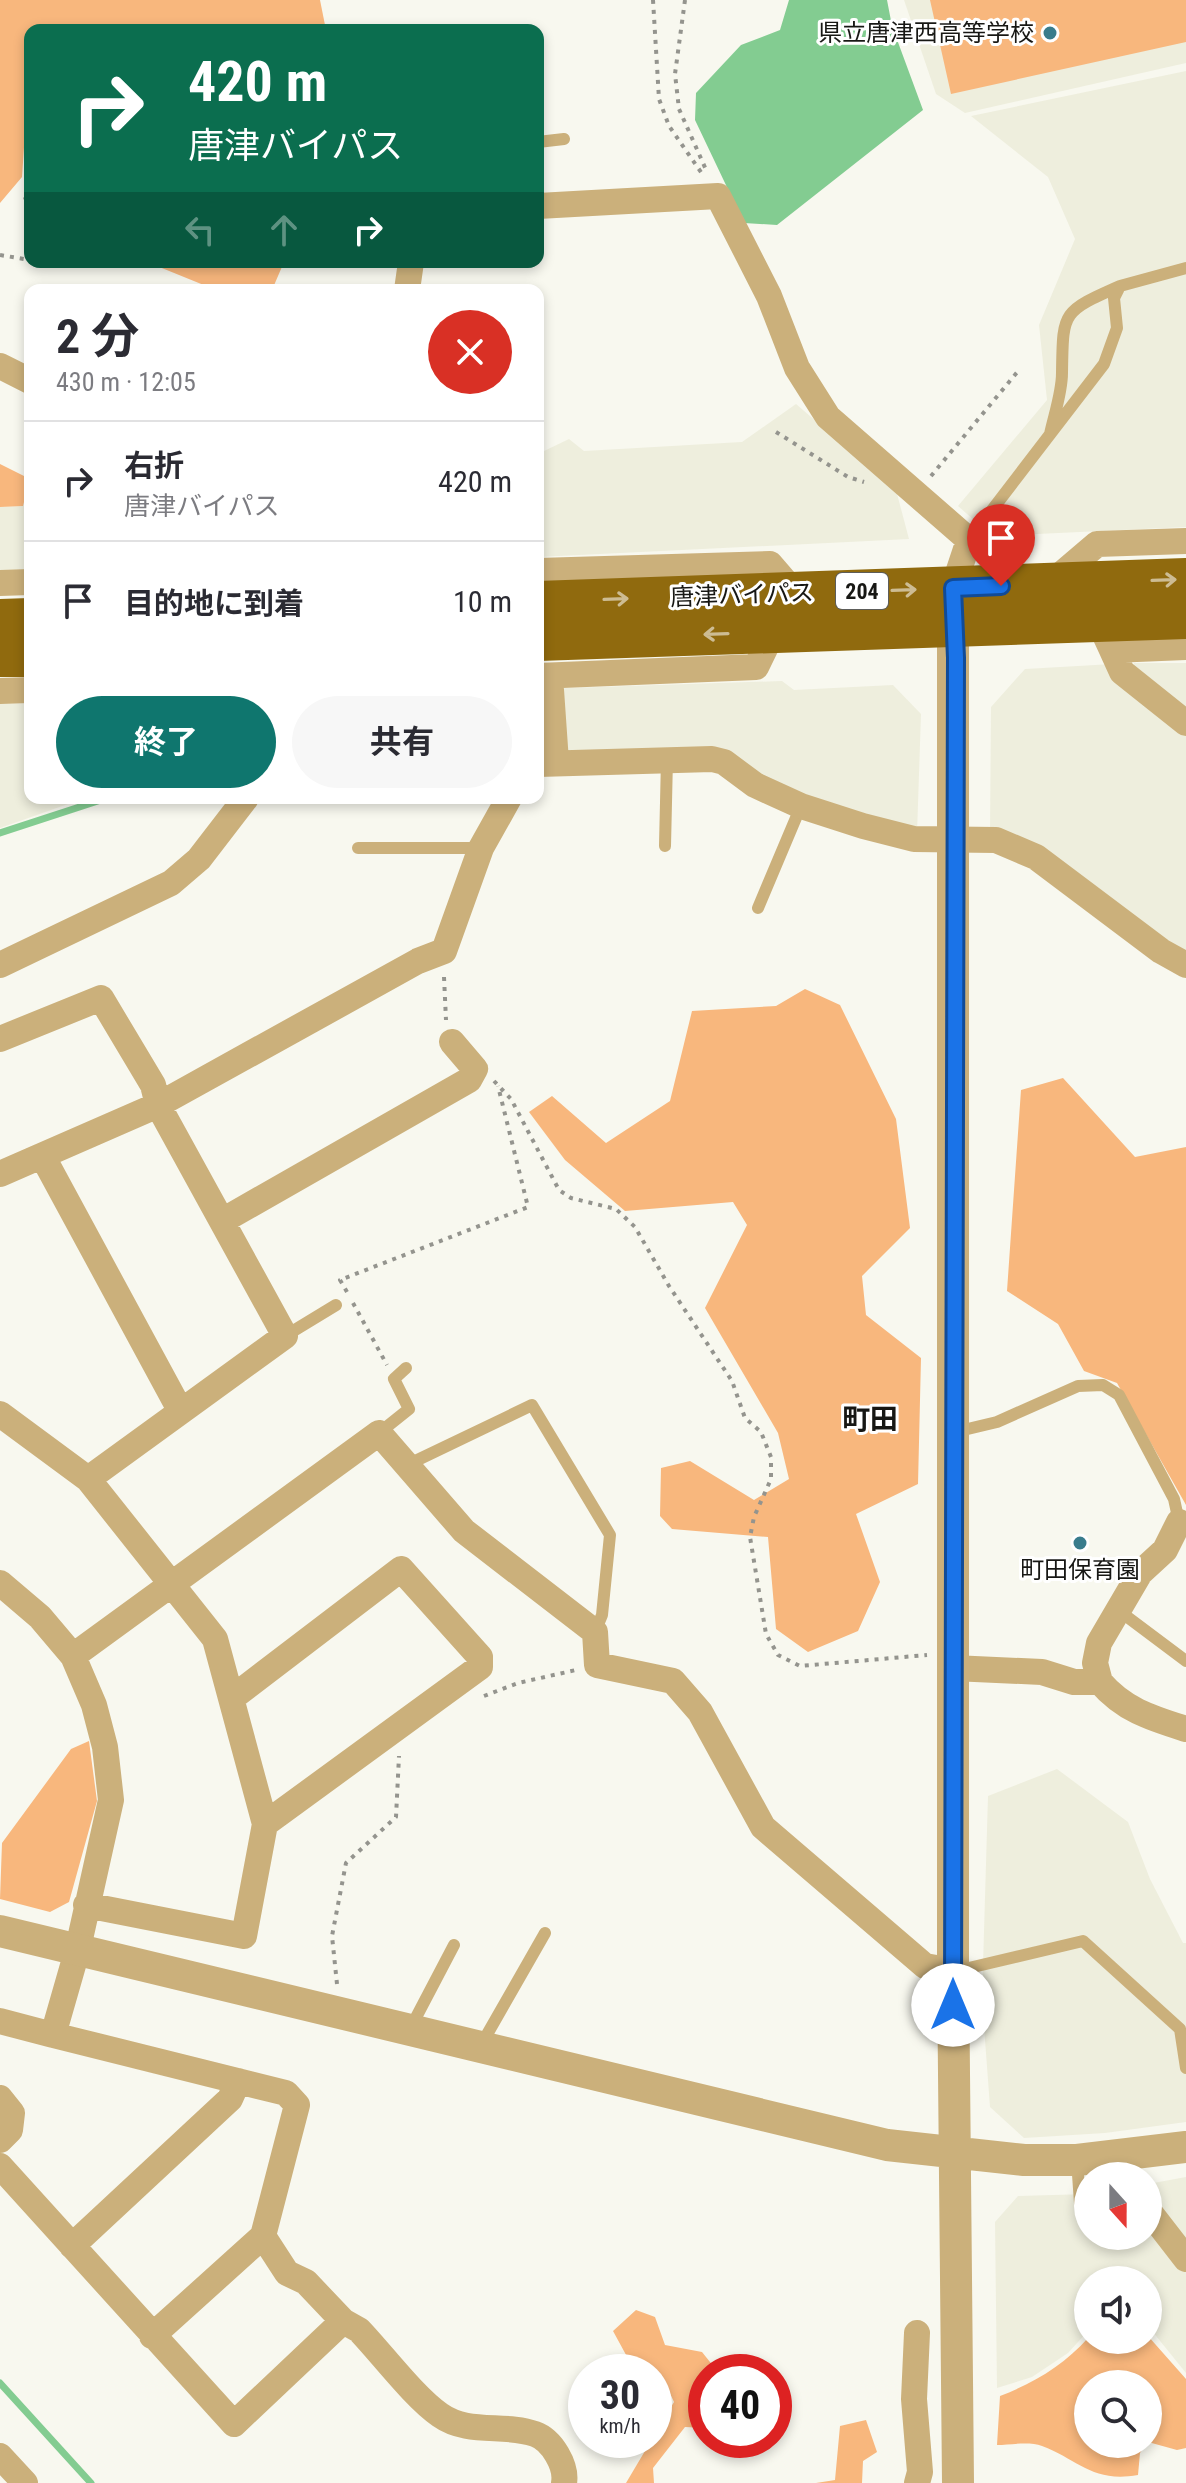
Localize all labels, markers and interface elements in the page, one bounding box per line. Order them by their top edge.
place label: 県立唐津西高等学校 [818,19,1034,47]
marker: 県立唐津西高等学校 [1041,24,1059,42]
text: 420 m [188,49,327,115]
icon: right [56,56,160,160]
text: 唐津バイパス [188,125,403,167]
icon: left [178,208,222,252]
icon: ahead [262,208,306,252]
icon: right [346,208,390,252]
text: 2 分 [56,308,139,365]
button: close [428,310,512,394]
text: 430 m · 12:05 [56,367,196,397]
text: 右折 [124,448,184,483]
icon: right [56,459,100,503]
text: 420 m [438,464,512,499]
text: 唐津バイパス [124,491,279,521]
pin [967,504,1035,586]
icon: arrive [979,516,1023,560]
one-way arrow [1150,572,1177,587]
road number: 204 [836,573,888,609]
icon: arrive [56,579,100,623]
street label: 唐津バイパス [670,579,814,611]
one-way arrow [890,582,917,597]
text: 10 m [453,584,512,619]
text: 目的地に到着 [124,586,304,621]
one-way arrow [602,592,629,607]
one-way arrow [703,626,730,641]
button: 終了 [56,696,276,788]
button: 共有 [292,696,512,788]
district label: 町田 [842,1403,898,1436]
marker: 町田保育園 [1071,1534,1089,1552]
place label: 町田保育園 [1020,1556,1140,1584]
position arrow [911,1963,995,2047]
north arrow [1074,2162,1162,2250]
map controls [1074,2162,1162,2458]
button: sound [1074,2266,1162,2354]
speed limit sign: 40 [688,2354,792,2458]
button: search [1074,2370,1162,2458]
text: 30 [600,2372,640,2419]
text: km/h [599,2414,641,2438]

